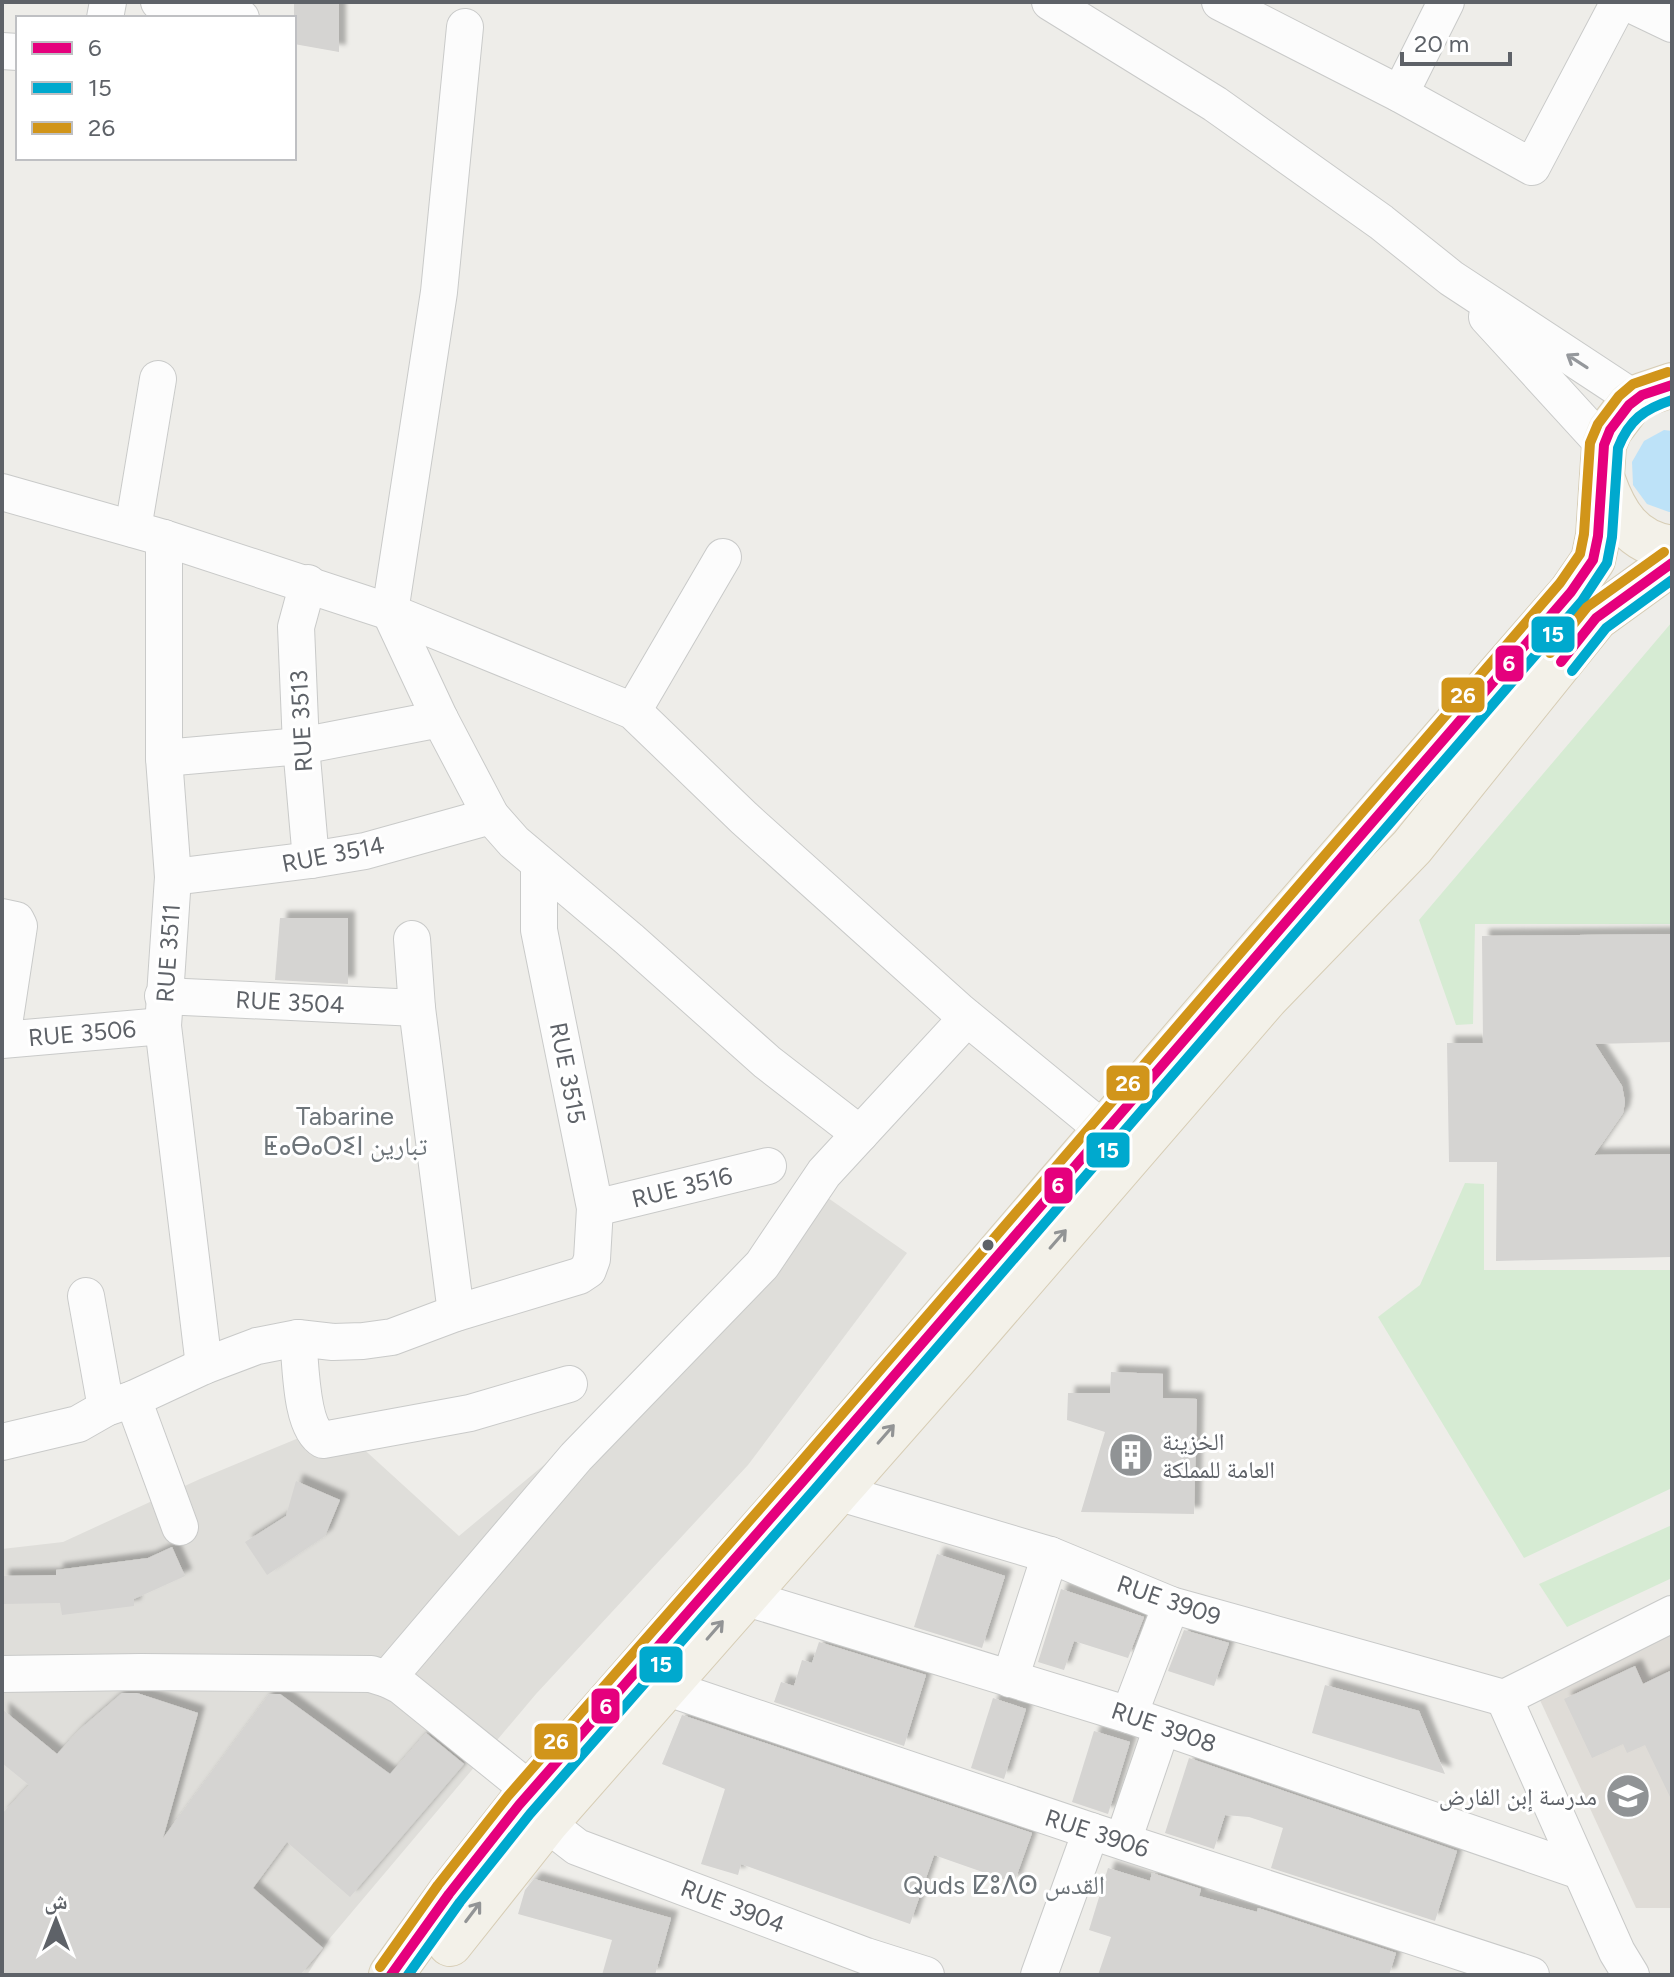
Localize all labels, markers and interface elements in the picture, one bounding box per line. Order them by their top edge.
legend [16,16,296,160]
scale bar [1402,16,1510,66]
text: 20 m [1414,29,1469,58]
text: 6 [88,33,102,62]
text: 15 [88,73,112,102]
text: 26 [88,113,115,142]
one-way arrow [1566,353,1588,369]
line badge: 15 [1530,615,1576,654]
text: 15 [1542,621,1564,648]
line badge: 6 [1494,644,1525,683]
text: 6 [1503,650,1516,677]
street label: RUE 3513 [284,669,318,773]
line badge: 26 [1440,676,1486,714]
text: 26 [1450,682,1476,709]
street label: RUE 3514 [279,830,387,878]
street label: RUE 3511 [150,903,186,1003]
street label: RUE 3504 [235,985,345,1019]
street label: RUE 3506 [27,1014,137,1052]
street label: RUE 3515 [544,1020,592,1126]
line badge: 26 [1105,1064,1151,1102]
text: 26 [1115,1070,1141,1097]
district label: Tabarine ⵟⴰⴱⴰⵔⵉⵏ تبارين [263,1100,428,1162]
line badge: 15 [1085,1131,1131,1169]
text: 15 [1097,1137,1119,1164]
street label: RUE 3516 [629,1161,735,1213]
line badge: 6 [1043,1166,1074,1205]
text: 6 [1052,1172,1065,1199]
one-way arrow [1049,1229,1067,1249]
unlabelled marker [980,1237,996,1253]
one-way arrow [877,1425,895,1445]
place label: الخزينة العامة للمملكة [1162,1427,1275,1484]
building icon: الخزينة العامة للمملكة [1107,1431,1155,1479]
street label: RUE 3909 [1113,1569,1225,1631]
one-way arrow [706,1620,724,1640]
line badge: 15 [638,1645,684,1684]
text: 15 [650,1651,672,1678]
line badge: 6 [590,1687,621,1725]
text: 6 [600,1693,613,1720]
street label: RUE 3908 [1108,1696,1220,1758]
line badge: 26 [533,1722,579,1761]
text: 26 [543,1728,569,1755]
school or university icon: مدرسة إبن الفارض [1604,1772,1652,1820]
place label: مدرسة إبن الفارض [1439,1782,1597,1812]
street label: RUE 3906 [1041,1803,1153,1863]
district label: Quds ⵇⵓⴷⵙ القدس [903,1869,1105,1901]
street label: RUE 3904 [677,1873,789,1939]
north arrow [16,1881,96,1961]
text: ش [44,1888,68,1915]
one-way arrow [465,1902,482,1923]

